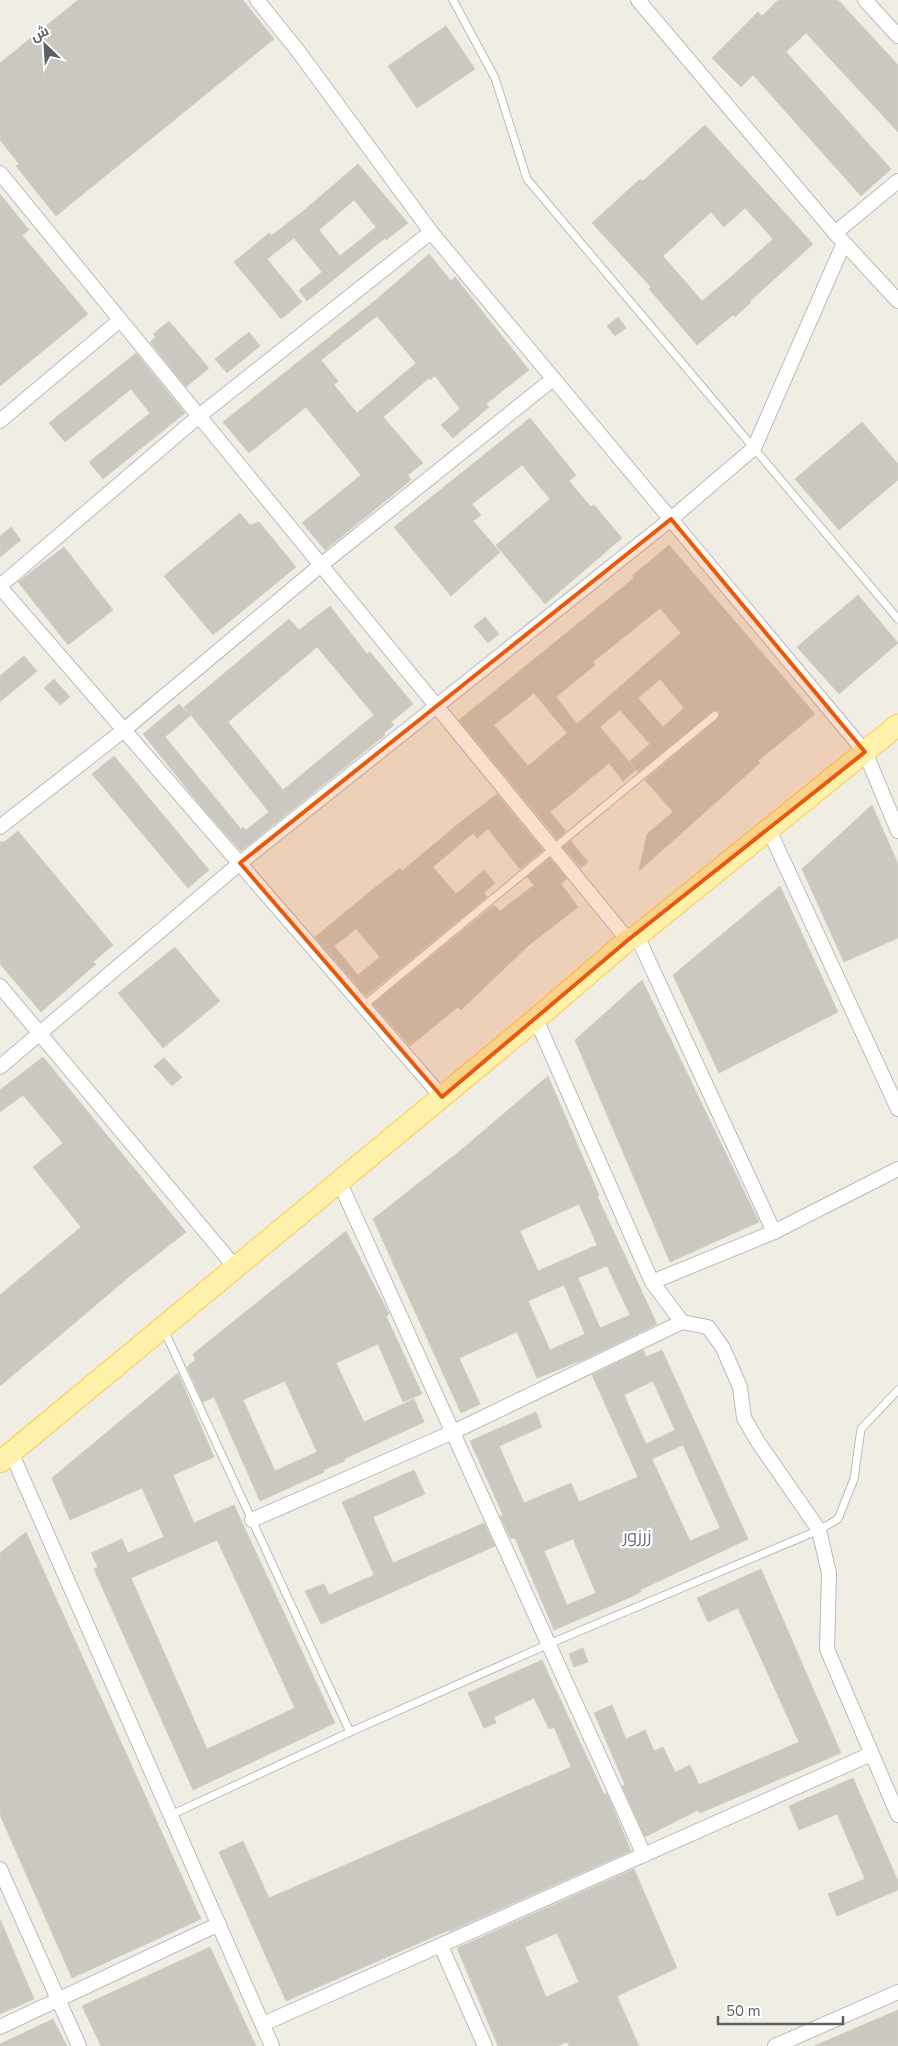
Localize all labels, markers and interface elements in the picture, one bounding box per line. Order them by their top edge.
north arrow [20,20,70,70]
text: ش [28,21,52,46]
district label: زرزور [622,1524,651,1548]
scale bar [718,1994,843,2026]
text: 50 m [726,2001,761,2021]

